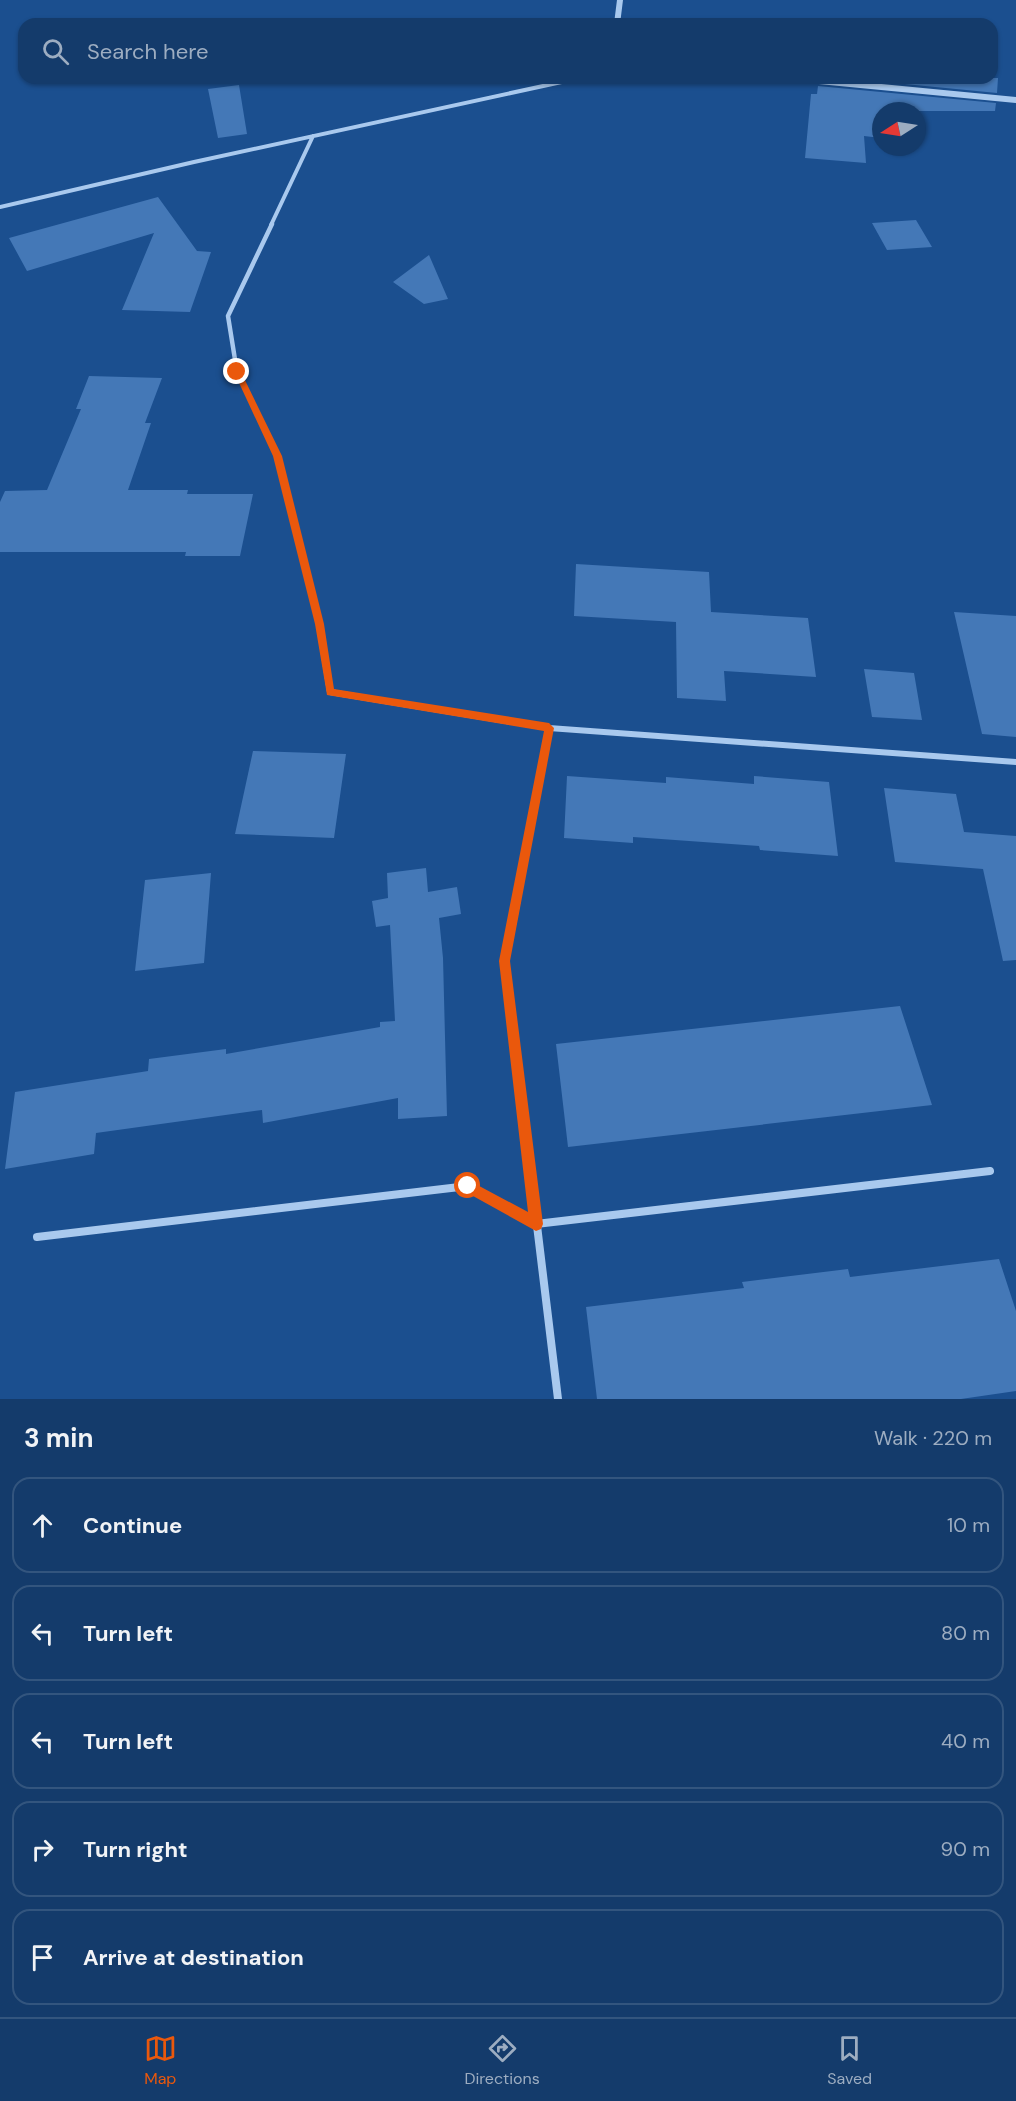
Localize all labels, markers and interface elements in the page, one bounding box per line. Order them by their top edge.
search box [18,18,998,84]
icon: search [39,35,72,68]
text: Search here [87,37,208,66]
north arrow [872,102,926,156]
route end [223,358,249,384]
route start [454,1172,480,1198]
text: 3 min [24,1421,93,1455]
text: Walk · 220 m [874,1425,992,1451]
icon: ahead [26,1509,59,1542]
text: Continue [83,1511,182,1540]
text: 10 m [947,1512,990,1538]
icon: left [26,1617,59,1650]
text: Turn left [83,1619,173,1648]
text: 80 m [941,1620,990,1646]
icon: left [26,1725,59,1758]
text: Turn left [83,1727,173,1756]
text: 40 m [941,1728,990,1754]
icon: right [26,1833,59,1866]
text: Turn right [83,1835,188,1864]
text: 90 m [941,1836,990,1862]
icon: arrive [26,1941,59,1974]
text: Arrive at destination [83,1943,304,1972]
tab: Map [144,2032,177,2089]
tab: Directions [464,2032,540,2089]
tab: Saved [827,2032,872,2089]

